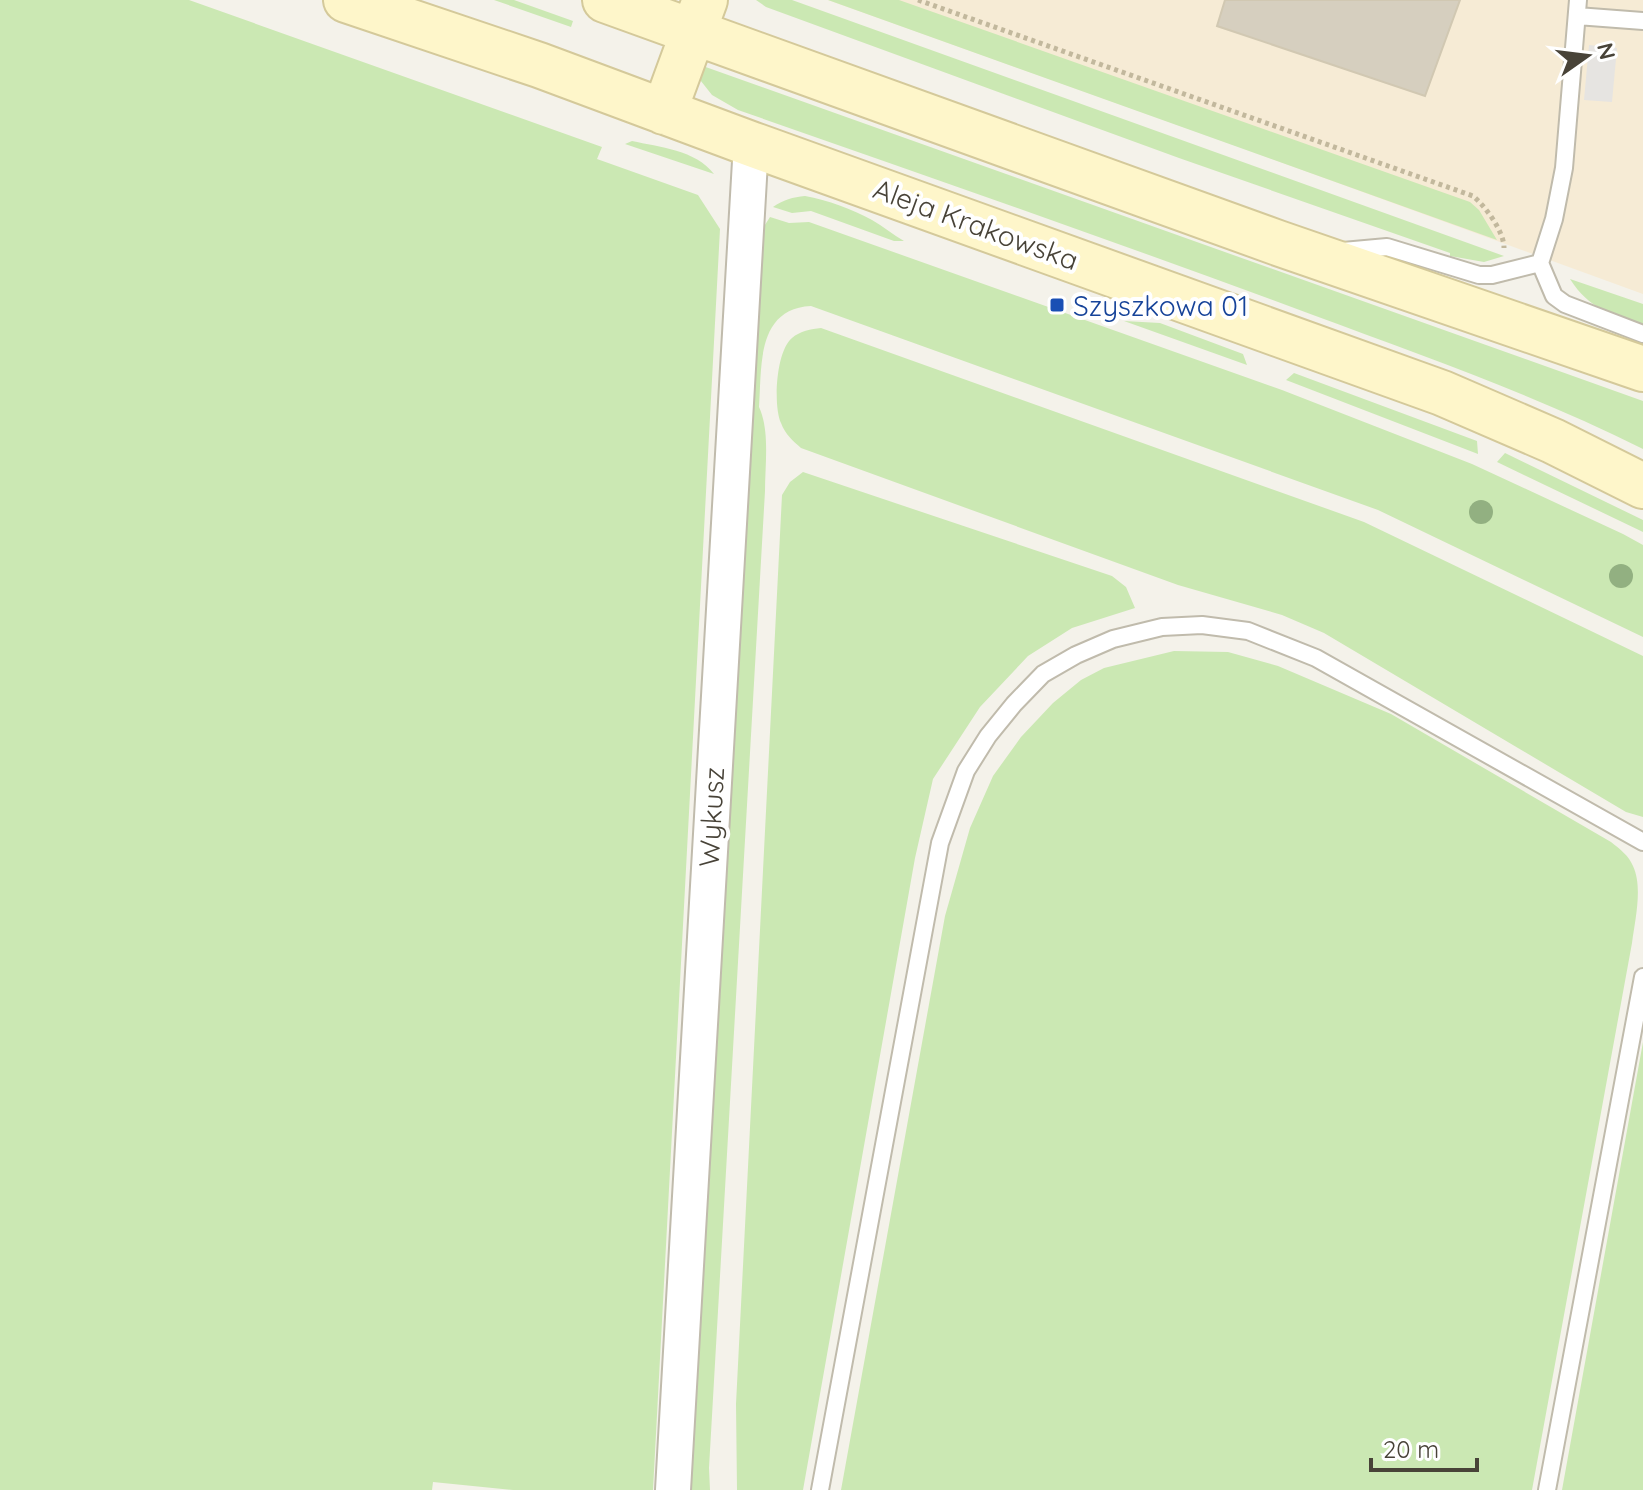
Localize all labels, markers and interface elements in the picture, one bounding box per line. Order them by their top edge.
north arrow [1547,16,1627,96]
text: N [1591,40,1622,62]
street label: Aleja Krakowska [869,171,1083,277]
place label: Szyszkowa 01 [1073,288,1248,323]
marker: Szyszkowa 01 [1048,296,1066,314]
street label: Wykusz [691,766,731,868]
scale bar [1371,1422,1477,1472]
text: 20 m [1383,1434,1439,1464]

